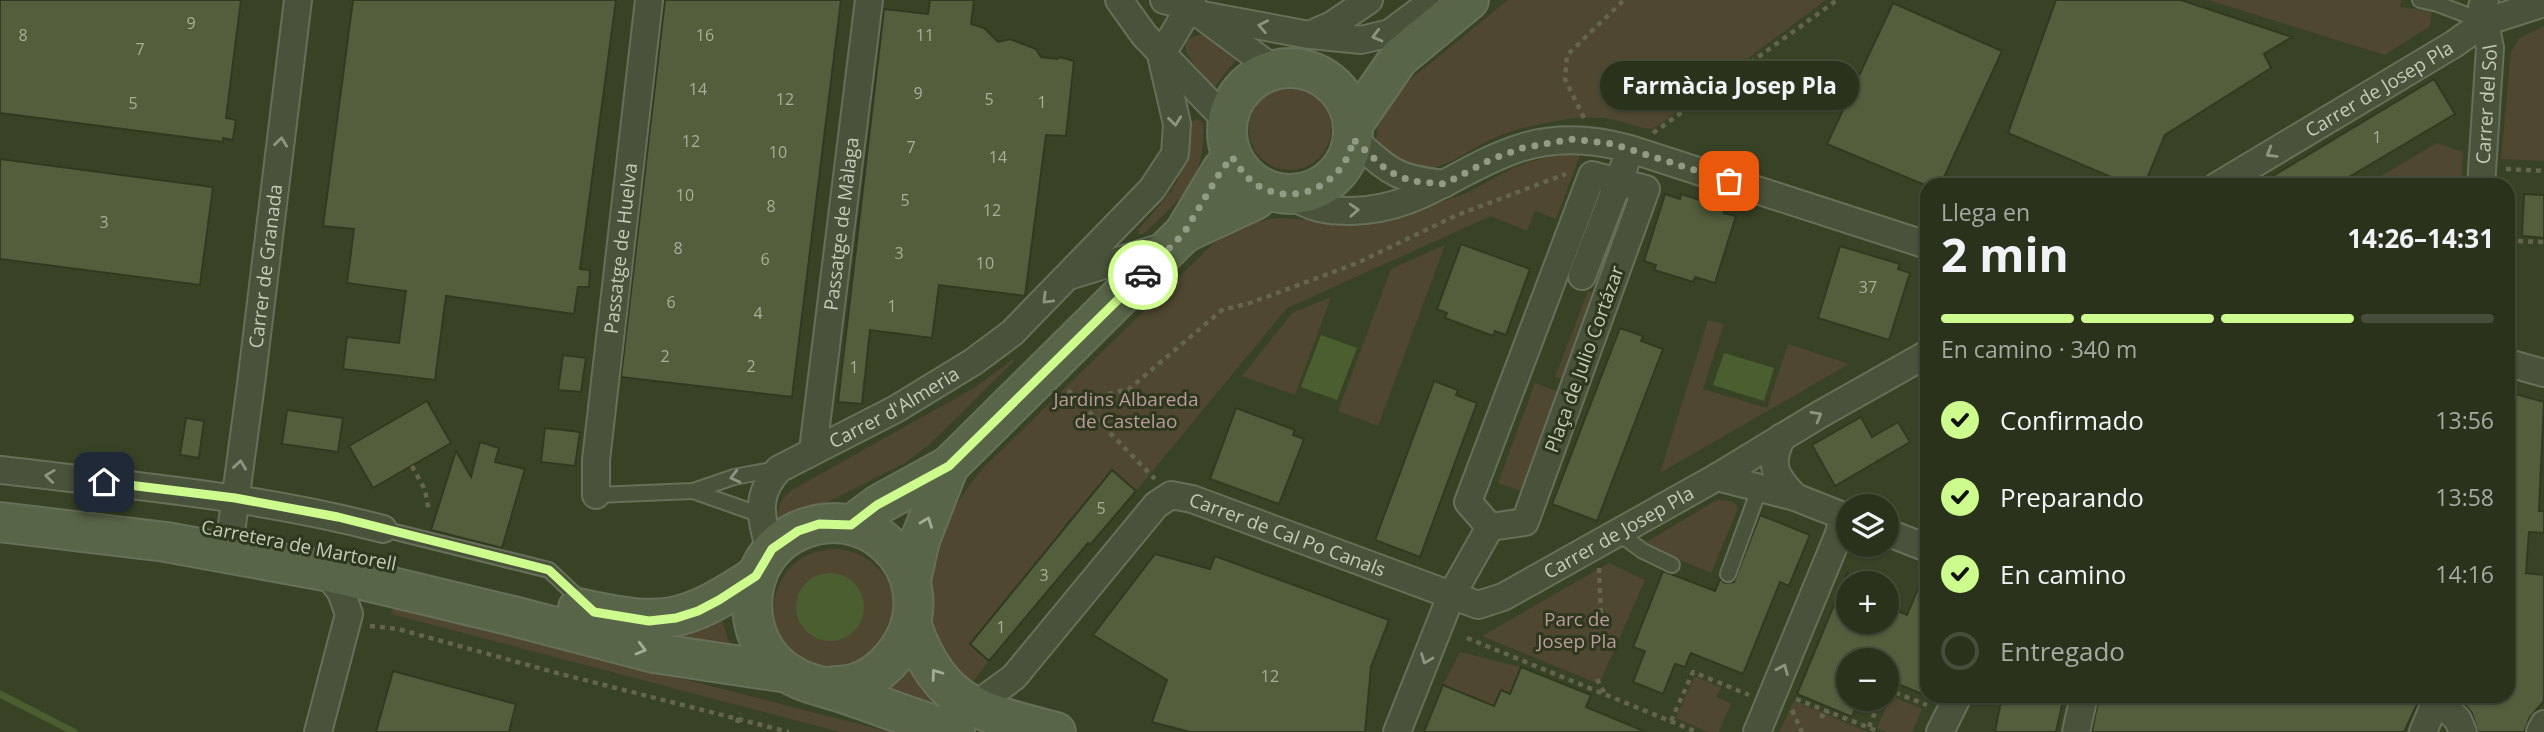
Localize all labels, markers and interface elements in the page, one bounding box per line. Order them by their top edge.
house number: 9 [186,12,196,34]
one-way arrow [1257,19,1269,34]
house number: 8 [18,24,28,46]
house number: 16 [696,24,714,46]
house number: 11 [916,24,934,46]
one-way arrow [1371,28,1383,42]
street label: Carrer de Josep Pla [2300,34,2458,143]
house number: 7 [135,38,145,60]
street label: Carrer del Sol [2469,42,2503,165]
callout: Farmàcia Josep Pla [1600,62,1858,111]
text: Farmàcia Josep Pla [1622,69,1837,101]
house number: 14 [689,78,707,100]
house number: 9 [913,82,923,104]
house number: 12 [776,88,794,110]
house number: 5 [984,88,994,110]
house number: 1 [1037,91,1047,113]
house number: 5 [128,92,138,114]
one-way arrow [1167,116,1182,127]
house number: 1 [2372,126,2382,148]
house number: 12 [682,130,700,152]
one-way arrow [273,136,288,148]
street label: Passatge de Màlaga [817,136,865,312]
house number: 7 [906,136,916,158]
house number: 10 [769,141,787,163]
one-way arrow [2265,145,2278,158]
house number: 14 [989,146,1007,168]
pin [1699,151,1759,211]
street label: Passatge de Huelva [598,162,643,335]
icon: bag [1710,162,1748,200]
street label: Carrer de Granada [242,183,288,350]
house number: 10 [676,184,694,206]
house number: 5 [900,189,910,211]
house number: 8 [766,195,776,217]
text: Llega en [1941,196,2030,228]
house number: 12 [983,199,1001,221]
one-way arrow [1349,203,1360,218]
house number: 3 [99,211,109,233]
text: 14:26–14:31 [2347,220,2494,256]
text: 2 min [1941,223,2069,285]
house number: 8 [673,237,683,259]
courier [1108,240,1178,310]
house number: 3 [894,242,904,264]
house number: 6 [760,248,770,270]
house number: 10 [976,252,994,274]
icon: car [1124,256,1162,294]
street label: Plaça de Julio Cortázar [1538,262,1630,456]
house number: 37 [1859,276,1877,298]
house number: 6 [666,291,676,313]
one-way arrow [1042,291,1055,304]
house number: 1 [887,295,897,317]
house number: 4 [753,302,763,324]
text: En camino · 340 m [1941,333,2137,365]
house number: 2 [660,345,670,367]
house number: 2 [746,355,756,377]
house number: 1 [849,356,859,378]
street label: Carrer d'Almeria [824,361,964,454]
park label: Jardins Albareda de Castelao [1051,386,1199,434]
icon: check [1941,401,1979,439]
text: Confirmado [2000,402,2144,438]
text: 13:56 [2435,404,2494,436]
one-way arrow [1810,411,1823,424]
pin [74,452,134,512]
one-way arrow [232,459,247,470]
icon: home [85,463,123,501]
one-way arrow [44,469,55,484]
one-way arrow [730,469,742,483]
icon: check [1941,478,1979,516]
text: Preparando [2000,479,2144,515]
street label: Carrer de Josep Pla [1539,480,1698,585]
text: 13:58 [2435,481,2494,513]
street label: Carrer de Cal Po Canals [1186,486,1389,583]
map controls [1836,494,1899,711]
button: layers [1836,494,1899,557]
house number: 5 [1096,497,1106,519]
street label: Carretera de Martorell [199,513,399,577]
one-way arrow [919,517,933,529]
icon: check [1941,555,1979,593]
text: En camino [2000,556,2126,592]
text: 14:16 [2435,558,2494,590]
house number: 3 [1039,564,1049,586]
button: + [1836,571,1899,634]
park label: Parc de Josep Pla [1535,606,1617,654]
house number: 1 [996,616,1006,638]
text: Entregado [2000,633,2125,669]
one-way arrow [635,641,647,655]
button: − [1836,648,1899,711]
one-way arrow [1420,653,1434,665]
one-way arrow [1775,664,1789,676]
house number: 12 [1261,665,1279,687]
one-way arrow [932,669,944,682]

